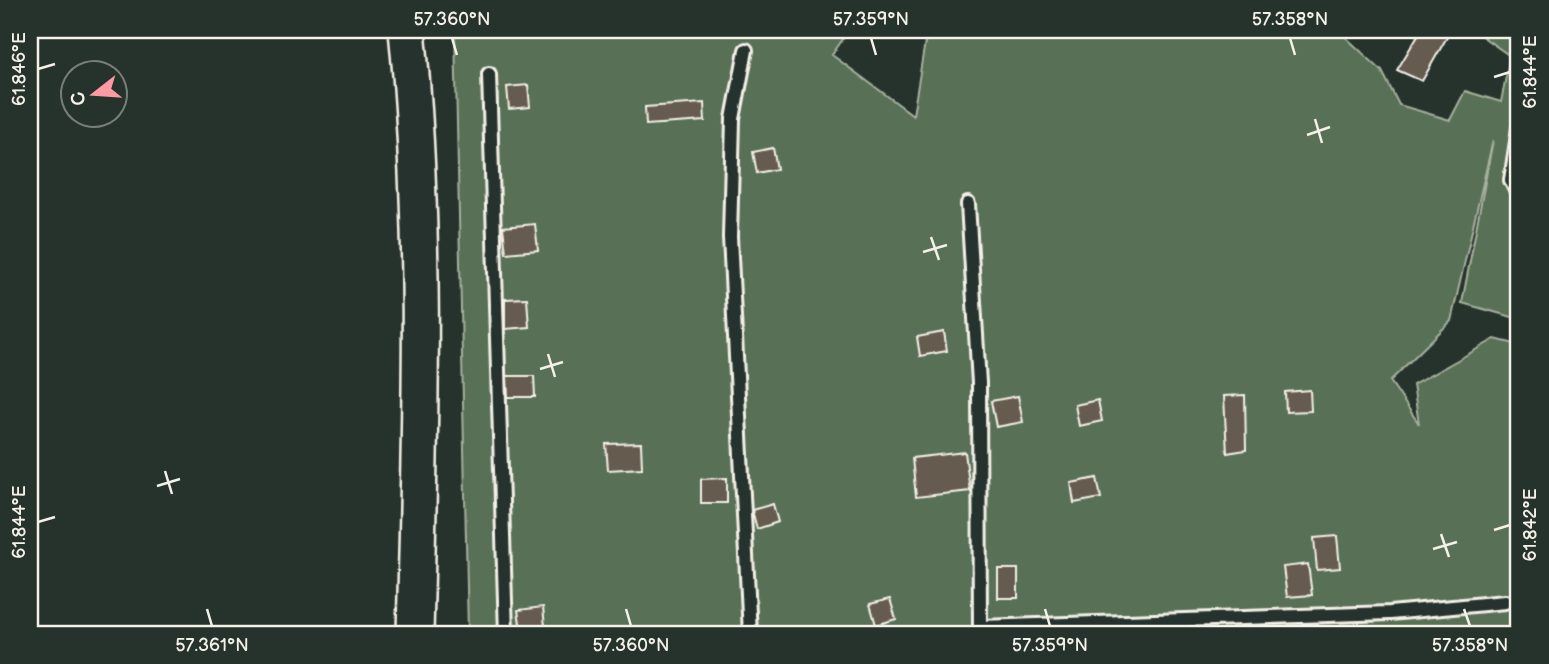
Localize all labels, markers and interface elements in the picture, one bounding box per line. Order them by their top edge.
text: 57.360°N [413,9,491,30]
text: 57.359°N [833,9,909,30]
text: 57.358°N [1252,9,1328,30]
text: 61.846°E [9,32,30,106]
text: 61.844°E [1520,35,1541,109]
north arrow [60,60,130,130]
text: С [66,89,92,108]
text: 61.844°E [9,485,30,559]
text: 61.842°E [1520,488,1541,562]
text: 57.361°N [175,635,249,656]
text: 57.360°N [592,635,670,656]
text: 57.359°N [1012,635,1088,656]
text: 57.358°N [1432,635,1508,656]

